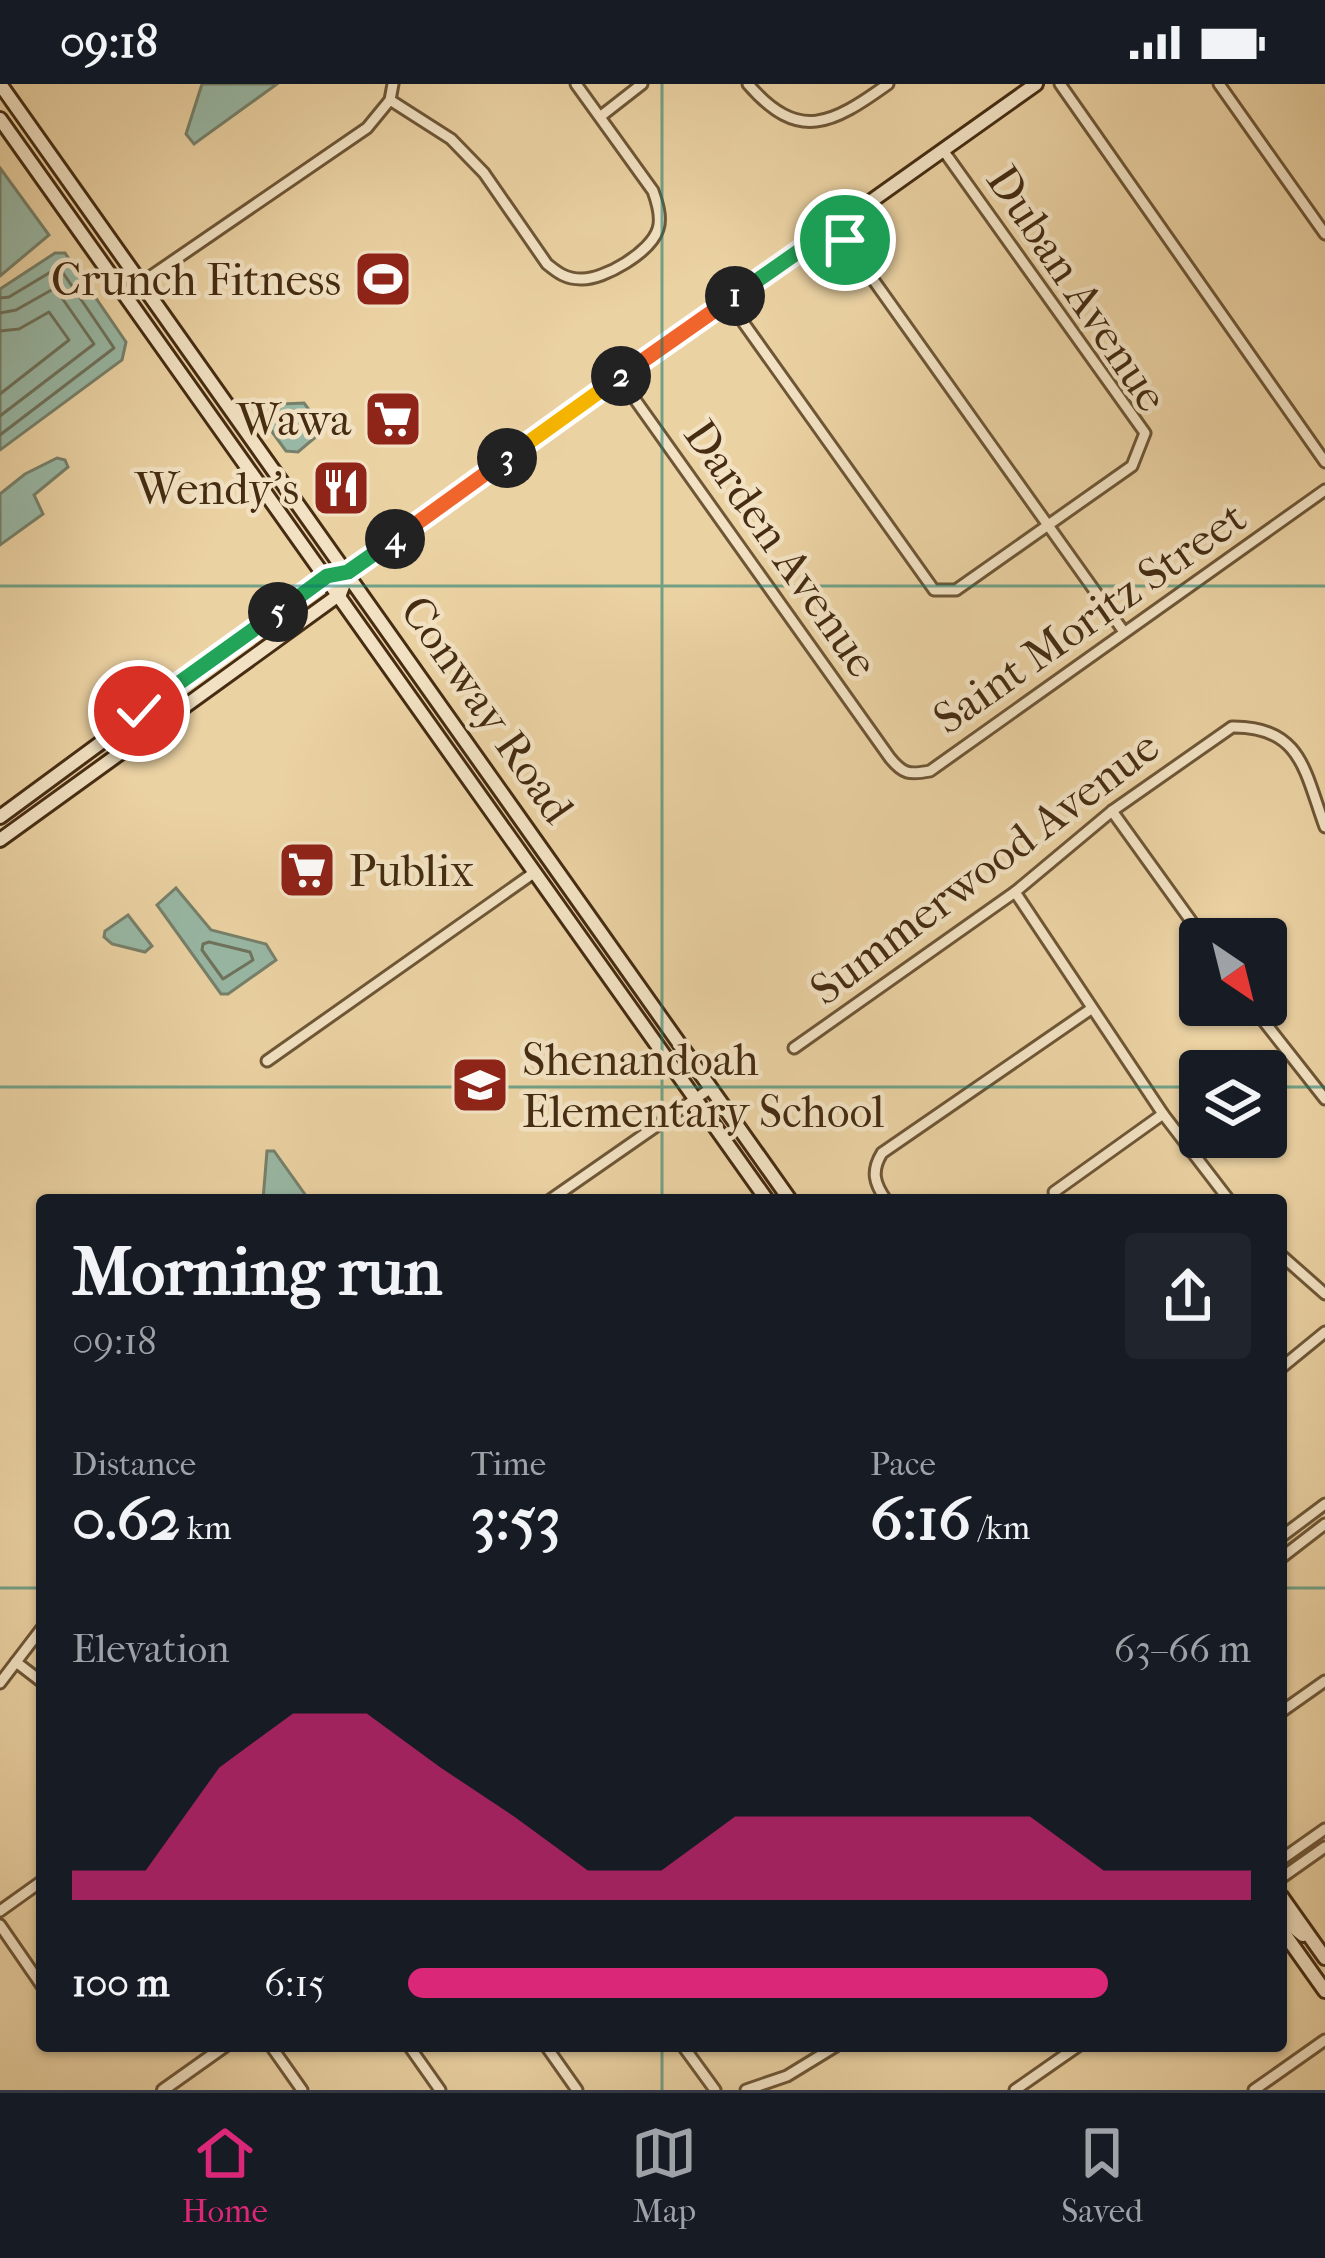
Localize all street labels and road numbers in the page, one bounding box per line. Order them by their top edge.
street label: Duban Avenue [975,156,1178,422]
street label: Darden Avenue [673,410,889,688]
street label: Saint Moritz Street [924,491,1256,746]
street label: Conway Road [389,586,585,834]
street label: Summerwood Avenue [800,720,1170,1016]

